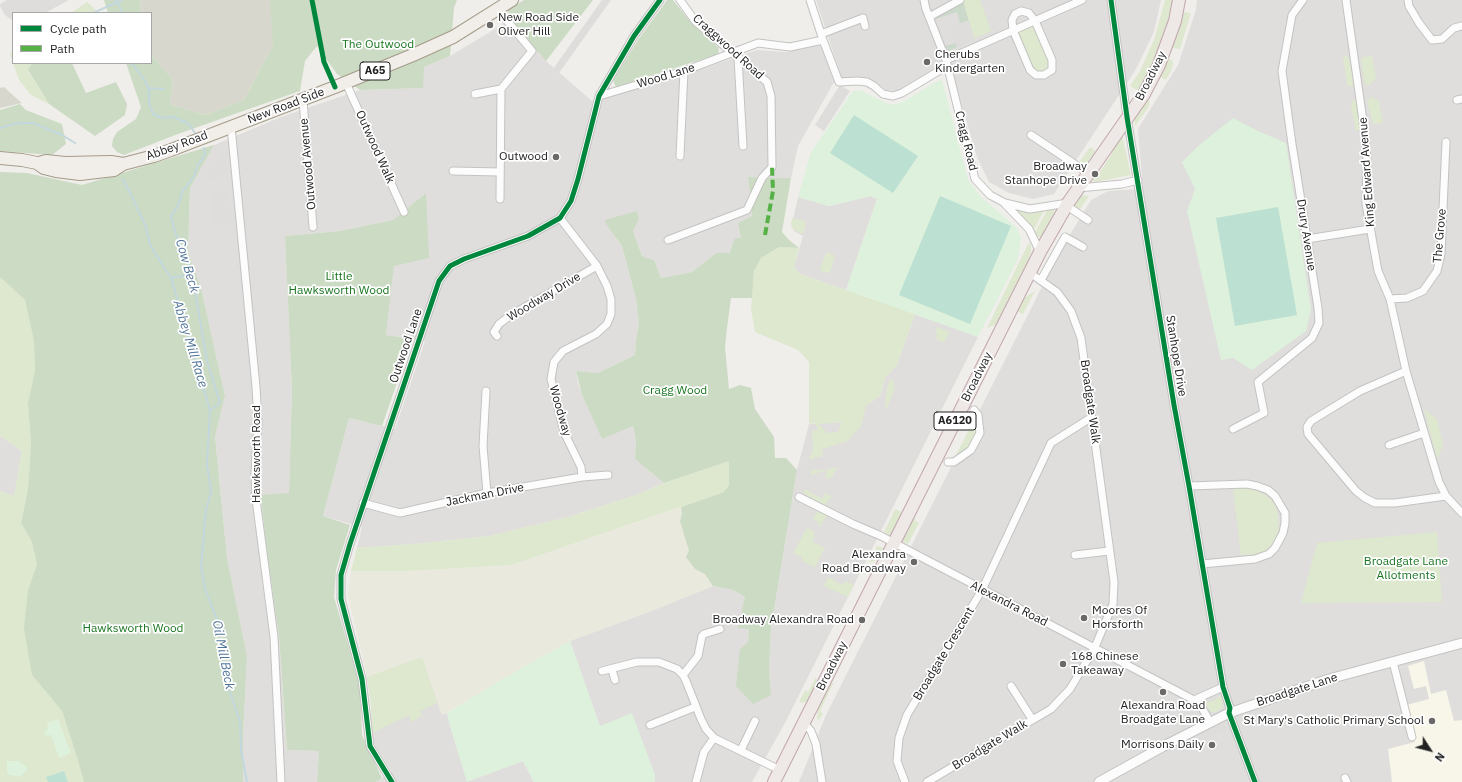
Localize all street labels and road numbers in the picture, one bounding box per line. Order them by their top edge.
street label: Craggwood Road [689,11,767,83]
street label: Broadway [1132,49,1170,103]
street label: Wood Lane [635,60,697,92]
road number: A65 [360,62,390,80]
street label: New Road Side [246,85,326,127]
street label: Outwood Walk [352,108,398,186]
street label: Cragg Road [952,110,980,172]
street label: King Edward Avenue [1356,117,1378,227]
street label: Outwood Avenue [297,118,319,210]
street label: Abbey Road [144,128,210,164]
street label: Drury Avenue [1293,198,1319,272]
street label: The Grove [1430,208,1450,264]
street label: Woodway Drive [505,269,583,325]
street label: Outwood Lane [387,307,425,385]
street label: Stanhope Drive [1162,314,1190,398]
street label: Broadway [958,350,996,404]
street label: Broadgate Walk [1077,359,1103,445]
street label: Woodway [546,384,574,438]
street label: Hawksworth Road [250,405,264,503]
road number: A6120 [934,412,976,430]
street label: Jackman Drive [445,480,525,510]
street label: Alexandra Road [968,578,1050,630]
street label: Broadgate Crescent [910,605,978,703]
street label: Broadway [813,639,851,693]
street label: Broadgate Lane [1255,670,1339,710]
street label: Broadgate Walk [950,717,1030,773]

